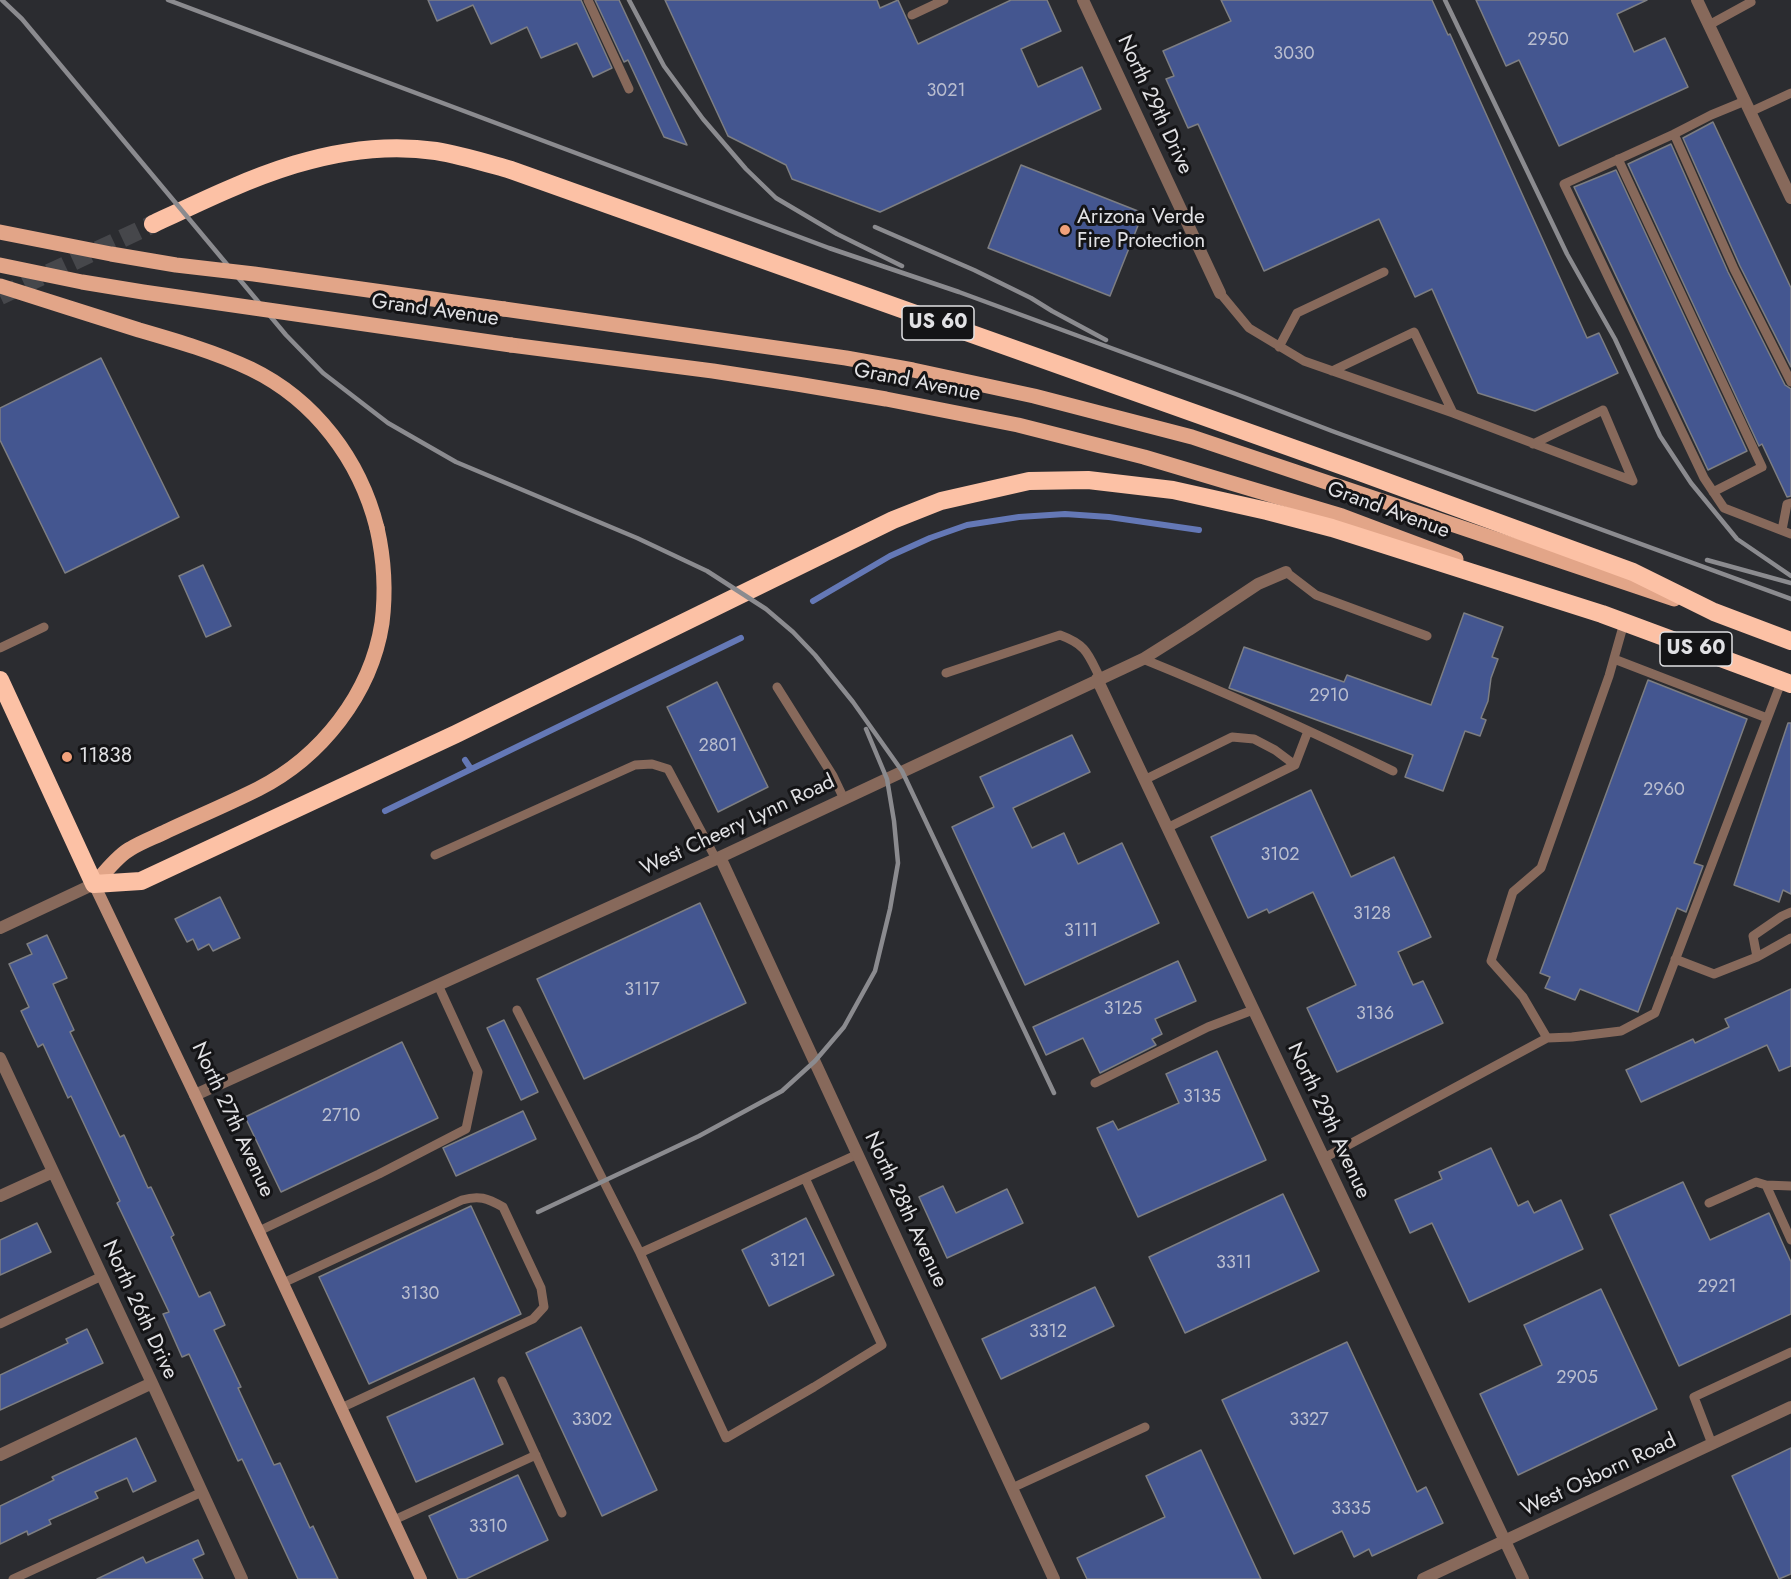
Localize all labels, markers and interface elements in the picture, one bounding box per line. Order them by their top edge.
house number: 2950 [1527,30,1569,52]
street label: North 29th Drive [1111,32,1197,178]
house number: 3030 [1273,44,1315,66]
house number: 3021 [927,81,965,103]
place label: Arizona Verde Fire Protection [1077,205,1205,255]
marker: Arizona Verde Fire Protection [1058,223,1072,237]
street label: Grand Avenue [370,290,500,332]
road number: US 60 [902,306,974,340]
street label: Grand Avenue [852,358,982,408]
street label: Grand Avenue [1323,477,1453,545]
road number: US 60 [1660,632,1732,666]
house number: 2910 [1309,686,1349,708]
house number: 2801 [699,736,737,758]
place label: 11838 [79,744,132,770]
marker: 11838 [60,750,74,764]
street label: West Cheery Lynn Road [637,770,839,882]
house number: 2960 [1643,780,1685,802]
house number: 3102 [1261,845,1299,867]
house number: 3128 [1353,904,1391,926]
house number: 3111 [1064,921,1098,943]
house number: 3117 [624,980,660,1002]
house number: 3125 [1104,999,1142,1021]
house number: 3136 [1356,1004,1394,1026]
street label: North 27th Avenue [185,1039,279,1201]
street label: North 29th Avenue [1281,1039,1375,1203]
house number: 3135 [1183,1087,1221,1109]
house number: 2710 [322,1106,360,1128]
street label: North 28th Avenue [858,1128,952,1292]
street label: North 26th Drive [96,1237,182,1383]
house number: 3121 [770,1251,806,1273]
house number: 3311 [1216,1253,1252,1275]
house number: 2921 [1698,1277,1736,1299]
house number: 3130 [401,1284,439,1306]
house number: 3312 [1029,1322,1067,1344]
house number: 2905 [1556,1368,1598,1390]
house number: 3302 [572,1410,612,1432]
house number: 3327 [1289,1410,1329,1432]
street label: West Osborn Road [1518,1429,1680,1523]
house number: 3335 [1331,1499,1371,1521]
house number: 3310 [469,1517,507,1539]

